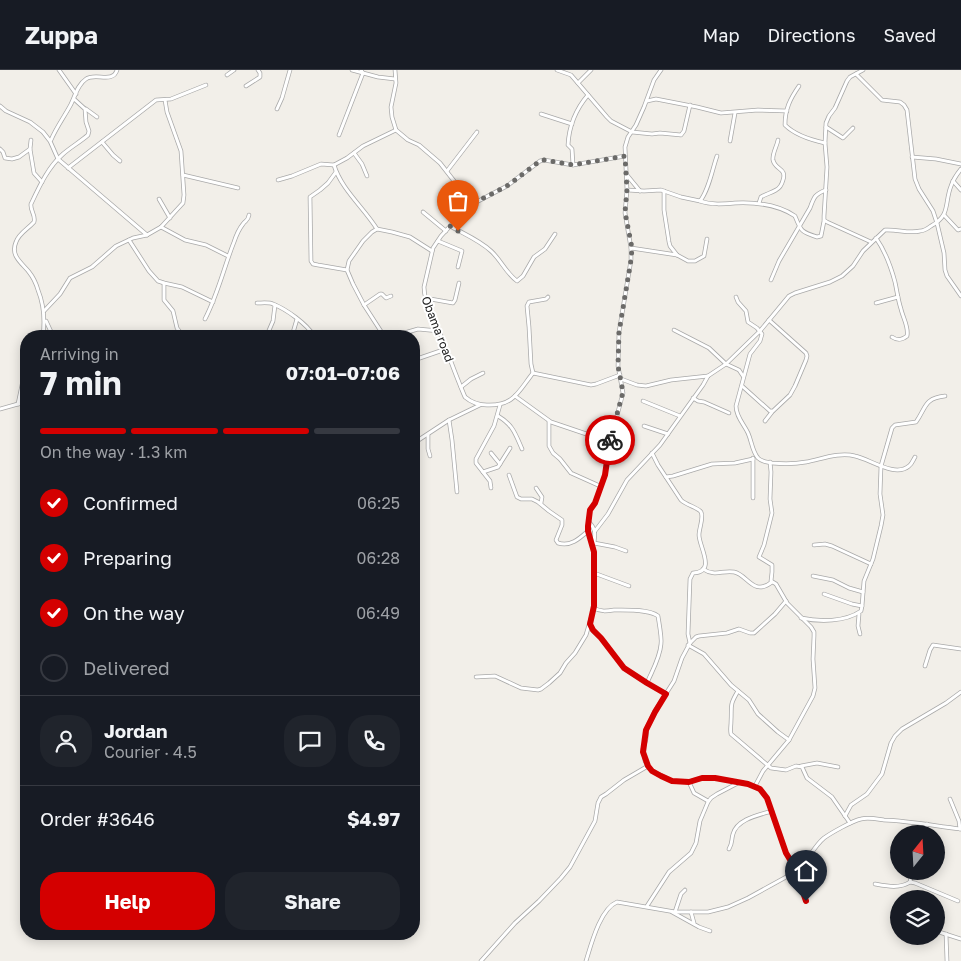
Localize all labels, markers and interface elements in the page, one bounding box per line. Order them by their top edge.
text: Zuppa [25,20,98,49]
text: Map [703,24,739,46]
text: Directions [767,24,855,46]
text: Saved [883,24,936,46]
pin [437,180,479,231]
icon: bag [444,187,472,215]
street label: Obama road [419,294,457,364]
text: Arriving in [40,344,119,364]
text: 07:01–07:06 [286,361,400,384]
text: 7 min [40,364,122,402]
courier [585,415,635,465]
icon: bike [596,426,624,454]
text: On the way · 1.3 km [40,442,187,462]
icon: check [40,489,68,517]
text: Confirmed [83,491,178,514]
text: 06:25 [357,493,400,513]
icon: check [40,544,68,572]
text: Preparing [83,546,172,569]
text: 06:28 [357,548,400,568]
icon: check [40,599,68,627]
text: On the way [83,601,185,624]
text: 06:49 [356,603,400,623]
text: Delivered [83,656,170,679]
button: person [40,715,92,767]
button: chat [284,715,336,767]
button: phone [348,715,400,767]
text: Jordan [104,719,168,742]
text: Courier · 4.5 [104,742,197,762]
text: Order #3646 [40,807,155,830]
text: $4.97 [347,807,400,830]
north arrow [890,825,945,880]
map controls [890,825,945,945]
pin [785,850,827,901]
icon: home [792,857,820,885]
button: Help [40,872,215,930]
button: Share [225,872,400,930]
button: layers [890,890,945,945]

